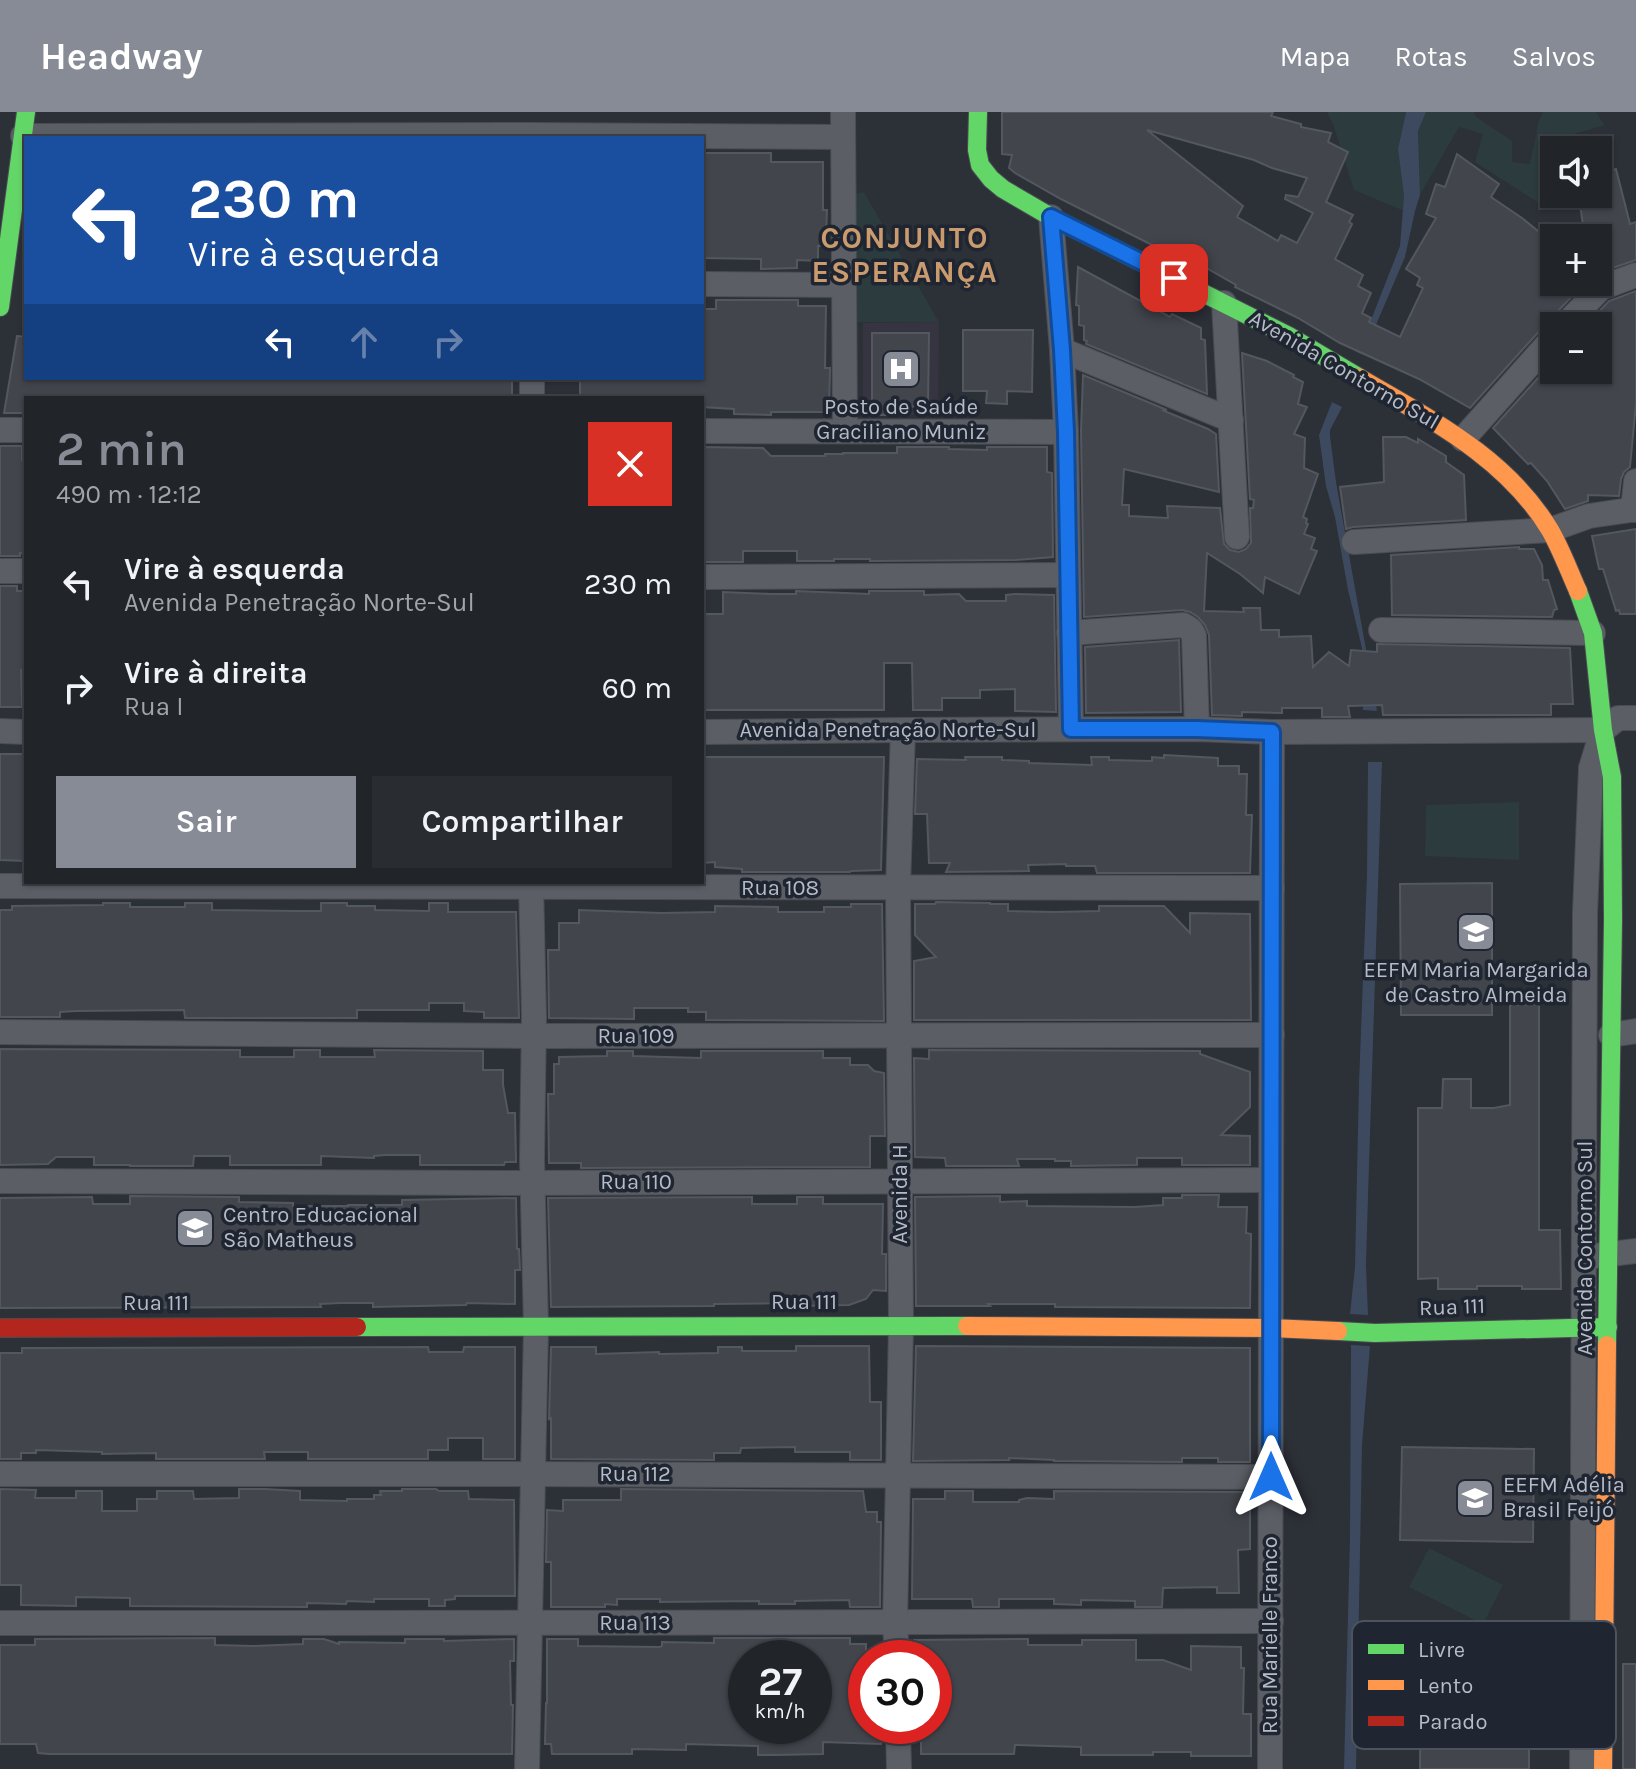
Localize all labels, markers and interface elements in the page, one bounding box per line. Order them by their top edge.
text: Headway [40,34,203,79]
text: Mapa [1280,40,1351,73]
text: Rotas [1395,40,1468,73]
text: Salvos [1512,40,1596,73]
map controls [1540,136,1612,384]
button: sound [1540,136,1612,208]
text: 230 m [188,166,359,231]
icon: left [56,168,160,272]
district label: CONJUNTO ESPERANÇA [811,220,999,290]
button: + [1540,224,1612,296]
text: Vire à esquerda [188,233,440,275]
pin [1140,244,1208,312]
icon: arrive [1152,256,1196,300]
street label: Avenida Contorno Sul [1244,305,1444,435]
button: − [1540,312,1612,384]
icon: left [258,320,302,364]
icon: ahead [342,320,386,364]
icon: right [426,320,470,364]
hospital icon: Posto de Saúde Graciliano Muniz [880,348,922,390]
place label: Posto de Saúde Graciliano Muniz [816,394,986,445]
text: 2 min [56,421,187,477]
button: close [588,422,672,506]
text: 490 m · 12:12 [56,479,202,510]
text: Vire à esquerda [124,551,345,587]
icon: left [56,562,100,606]
text: 230 m [584,566,672,602]
text: Avenida Penetração Norte-Sul [124,587,475,618]
text: Vire à direita [124,655,307,691]
icon: right [56,666,100,710]
text: 60 m [602,670,672,706]
text: Rua I [124,691,183,722]
street label: Avenida Penetração Norte-Sul [740,717,1036,743]
button: Sair [56,776,356,868]
button: Compartilhar [372,776,672,868]
street label: Rua 108 [741,875,819,901]
school or university icon: EEFM Maria Margarida de Castro Almeida [1455,911,1497,953]
place label: EEFM Maria Margarida de Castro Almeida [1363,957,1589,1008]
street label: Rua 109 [597,1023,675,1049]
street label: Avenida Contorno Sul [1572,1140,1598,1356]
street label: Avenida H [887,1144,913,1244]
street label: Rua 110 [600,1169,672,1195]
place label: Centro Educacional São Matheus [223,1202,418,1253]
school or university icon: Centro Educacional São Matheus [174,1207,216,1249]
street label: Rua 111 [771,1289,837,1315]
street label: Rua 111 [123,1290,189,1316]
street label: Rua 111 [1419,1293,1485,1321]
position arrow [1229,1435,1313,1519]
street label: Rua 112 [599,1461,671,1487]
place label: EEFM Adélia Brasil Feijó [1503,1472,1625,1523]
school or university icon: EEFM Adélia Brasil Feijó [1454,1477,1496,1519]
street label: Rua Marielle Franco [1257,1536,1283,1734]
street label: Rua 113 [599,1610,671,1636]
legend [1352,1621,1616,1749]
text: Livre [1418,1637,1465,1663]
speed limit sign: 30 [848,1640,952,1744]
text: 27 [758,1658,802,1705]
text: Lento [1418,1673,1473,1699]
text: km/h [755,1700,805,1723]
text: Parado [1418,1709,1487,1735]

